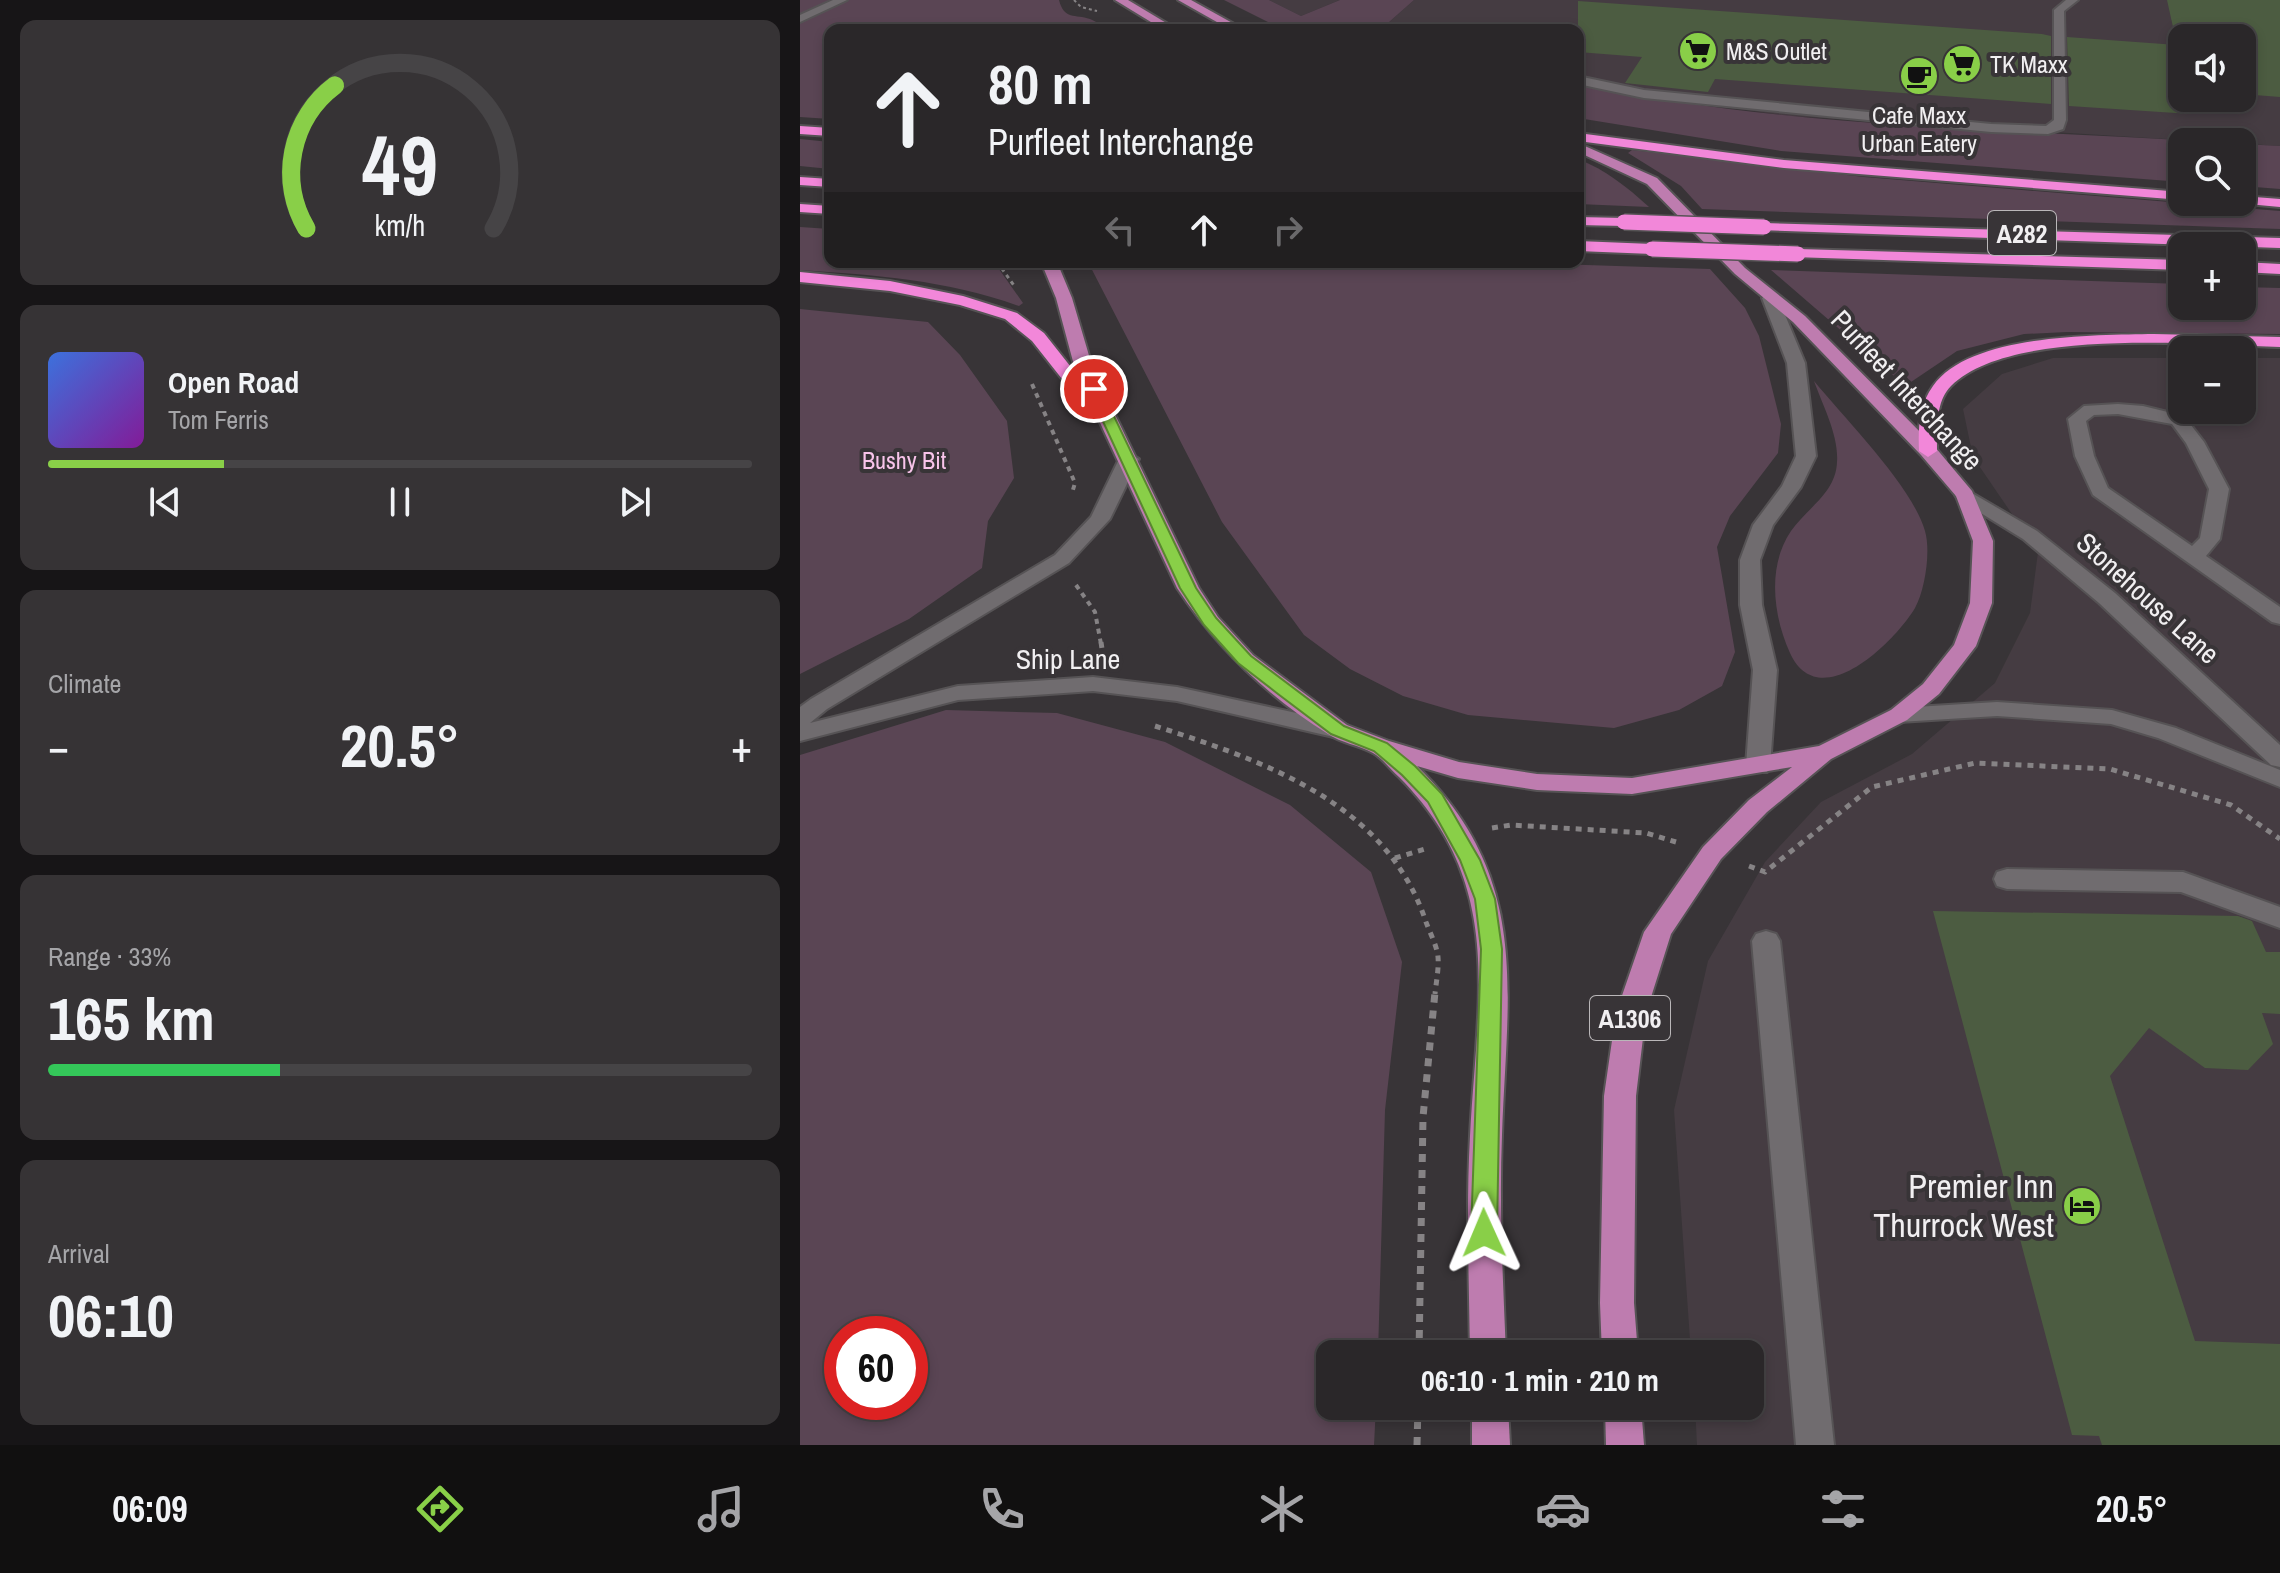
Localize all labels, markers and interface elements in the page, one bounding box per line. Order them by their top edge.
map controls [2168,24,2256,424]
button: sound [2168,24,2256,112]
supermarket icon: M&S Outlet [1677,30,1719,72]
place label: M&S Outlet [1726,35,1827,67]
supermarket icon: TK Maxx [1941,43,1983,85]
text: 80 m [988,46,1093,121]
place label: TK Maxx [1990,48,2068,80]
cafe icon: Cafe Maxx Urban Eatery [1898,55,1940,97]
icon: ahead [856,56,960,160]
place label: Cafe Maxx Urban Eatery [1861,99,1977,159]
text: 49 [362,108,438,220]
text: Purfleet Interchange [988,118,1254,166]
button: search [2168,128,2256,216]
text: km/h [375,206,425,245]
icon: left [1098,208,1142,252]
icon: ahead [1182,208,1226,252]
icon: right [1266,208,1310,252]
road number: A282 [1988,211,2056,255]
button: + [2168,232,2256,320]
street label: Purfleet Interchange [1823,301,1991,479]
button: − [2168,336,2256,424]
pin [1060,355,1128,423]
text: Open Road [168,362,299,402]
icon: arrive [1072,367,1116,411]
text: Tom Ferris [168,402,269,437]
park label: Bushy Bit [862,444,947,476]
icon: previous [143,480,187,524]
icon: pause [378,480,422,524]
icon: next [613,480,657,524]
street label: Stonehouse Lane [2068,524,2228,672]
street label: Ship Lane [1016,640,1120,678]
text: Climate [48,666,121,701]
text: 20.5° [340,705,460,786]
text: − [48,716,69,776]
text: + [731,716,752,776]
text: Range · 33% [48,939,171,974]
text: 165 km [48,978,215,1059]
road number: A1306 [1590,996,1670,1040]
place label: Premier Inn Thurrock West [1873,1163,2054,1248]
hotel icon: Premier Inn Thurrock West [2061,1185,2103,1227]
position arrow [1442,1191,1526,1275]
text: Arrival [48,1236,110,1271]
text: 06:10 [48,1275,174,1356]
speed limit sign: 60 [824,1316,928,1420]
text: 06:10 · 1 min · 210 m [1421,1360,1659,1400]
icon: directions [412,1481,468,1537]
icon: music [693,1481,749,1537]
icon: phone [974,1481,1030,1537]
icon: climate [1254,1481,1310,1537]
icon: car [1535,1481,1591,1537]
icon: filters [1815,1481,1871,1537]
text: 06:09 [112,1485,188,1533]
text: 20.5° [2096,1485,2168,1533]

